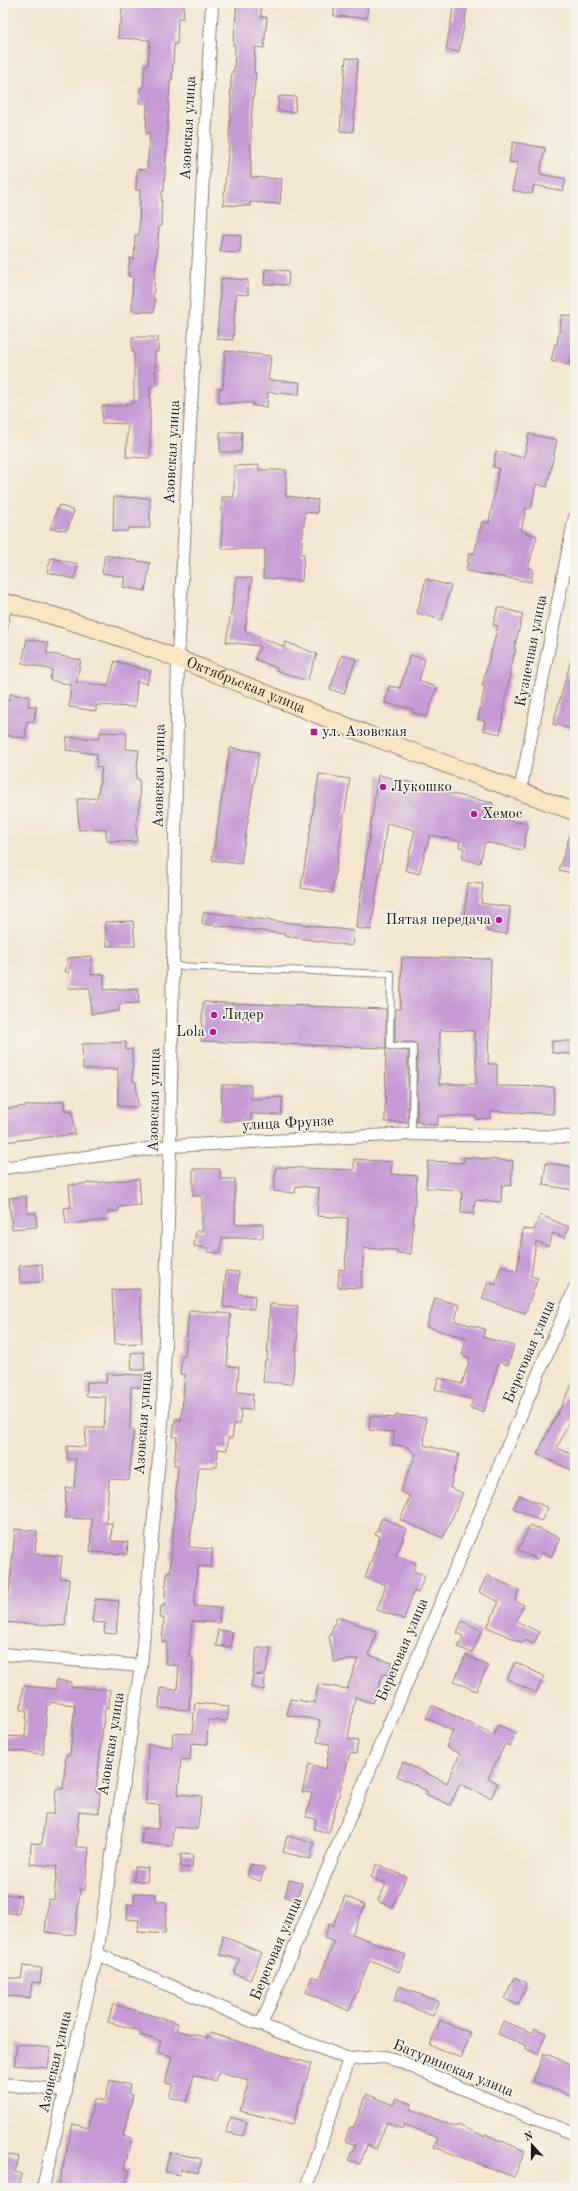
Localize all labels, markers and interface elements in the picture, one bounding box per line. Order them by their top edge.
street label: Азовская улица [179,75,199,181]
street label: Азовская улица [163,399,183,505]
street label: Кузнечная улица [514,593,550,708]
street label: Октябрьская улица [184,655,308,717]
street label: Азовская улица [152,723,168,828]
place label: ул. Азовская [322,725,407,740]
marker: ул. Азовская [309,727,319,737]
place label: Лукошко [391,780,452,795]
marker: Лукошко [378,782,388,792]
place label: Хемос [482,807,523,822]
marker: Хемос [469,809,479,819]
place label: Пятая передача [385,913,492,928]
marker: Пятая передача [494,915,504,925]
place label: Лидер [222,1008,264,1023]
marker: Лидер [209,1010,219,1020]
place label: Lola [176,1025,206,1040]
marker: Lola [208,1027,218,1037]
street label: Азовская улица [147,1047,163,1152]
street label: улица Фрунзе [242,1114,335,1134]
street label: Береговая улица [502,1298,559,1406]
street label: Азовская улица [133,1370,155,1476]
street label: Береговая улица [375,1596,432,1704]
street label: Азовская улица [96,1691,128,1797]
street label: Береговая улица [249,1895,306,2003]
street label: Азовская улица [37,2009,75,2115]
street label: Батуринская улица [390,2038,516,2100]
north arrow [512,2125,552,2165]
text: N [523,2130,535,2144]

